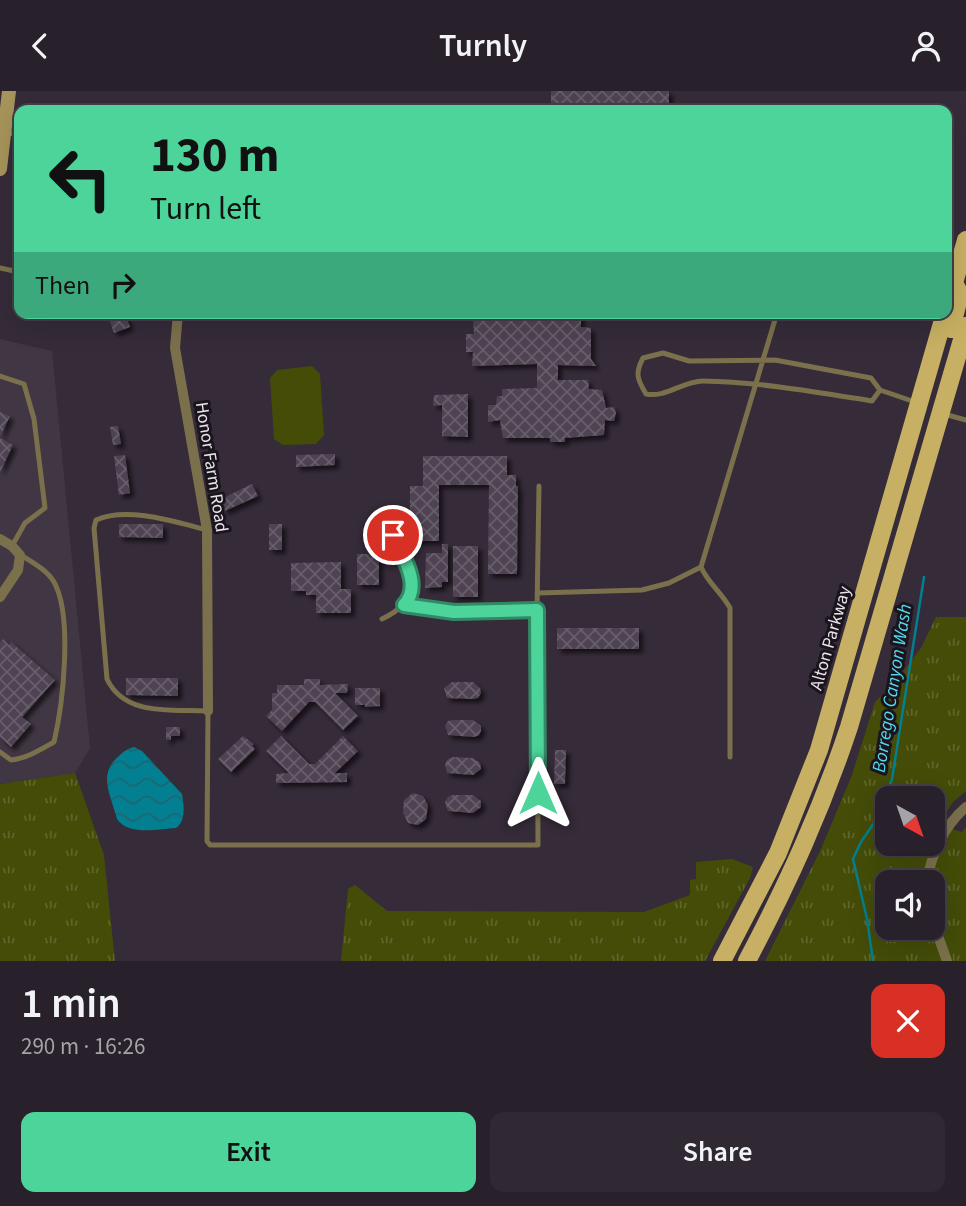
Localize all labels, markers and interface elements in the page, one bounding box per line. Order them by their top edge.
text: Turnly [439,23,527,69]
icon: back [21,27,59,65]
icon: person [907,27,945,65]
text: 130 m [150,121,279,191]
icon: left [35,133,126,224]
text: Turn left [150,186,261,232]
icon: right [104,266,142,304]
text: Then [35,267,90,304]
street label: Honor Farm Road [189,400,234,534]
pin [363,505,423,565]
icon: arrive [374,516,412,554]
street label: Alton Parkway [804,583,857,693]
water label: Borrego Canyon Wash [866,602,919,775]
position arrow [501,756,575,830]
north arrow [875,786,945,856]
map controls [875,786,945,940]
button: sound [875,870,945,940]
text: 1 min [21,974,121,1034]
button: close [871,984,945,1058]
text: 290 m · 16:26 [21,1030,145,1063]
button: Exit [21,1112,476,1192]
button: Share [490,1112,945,1192]

